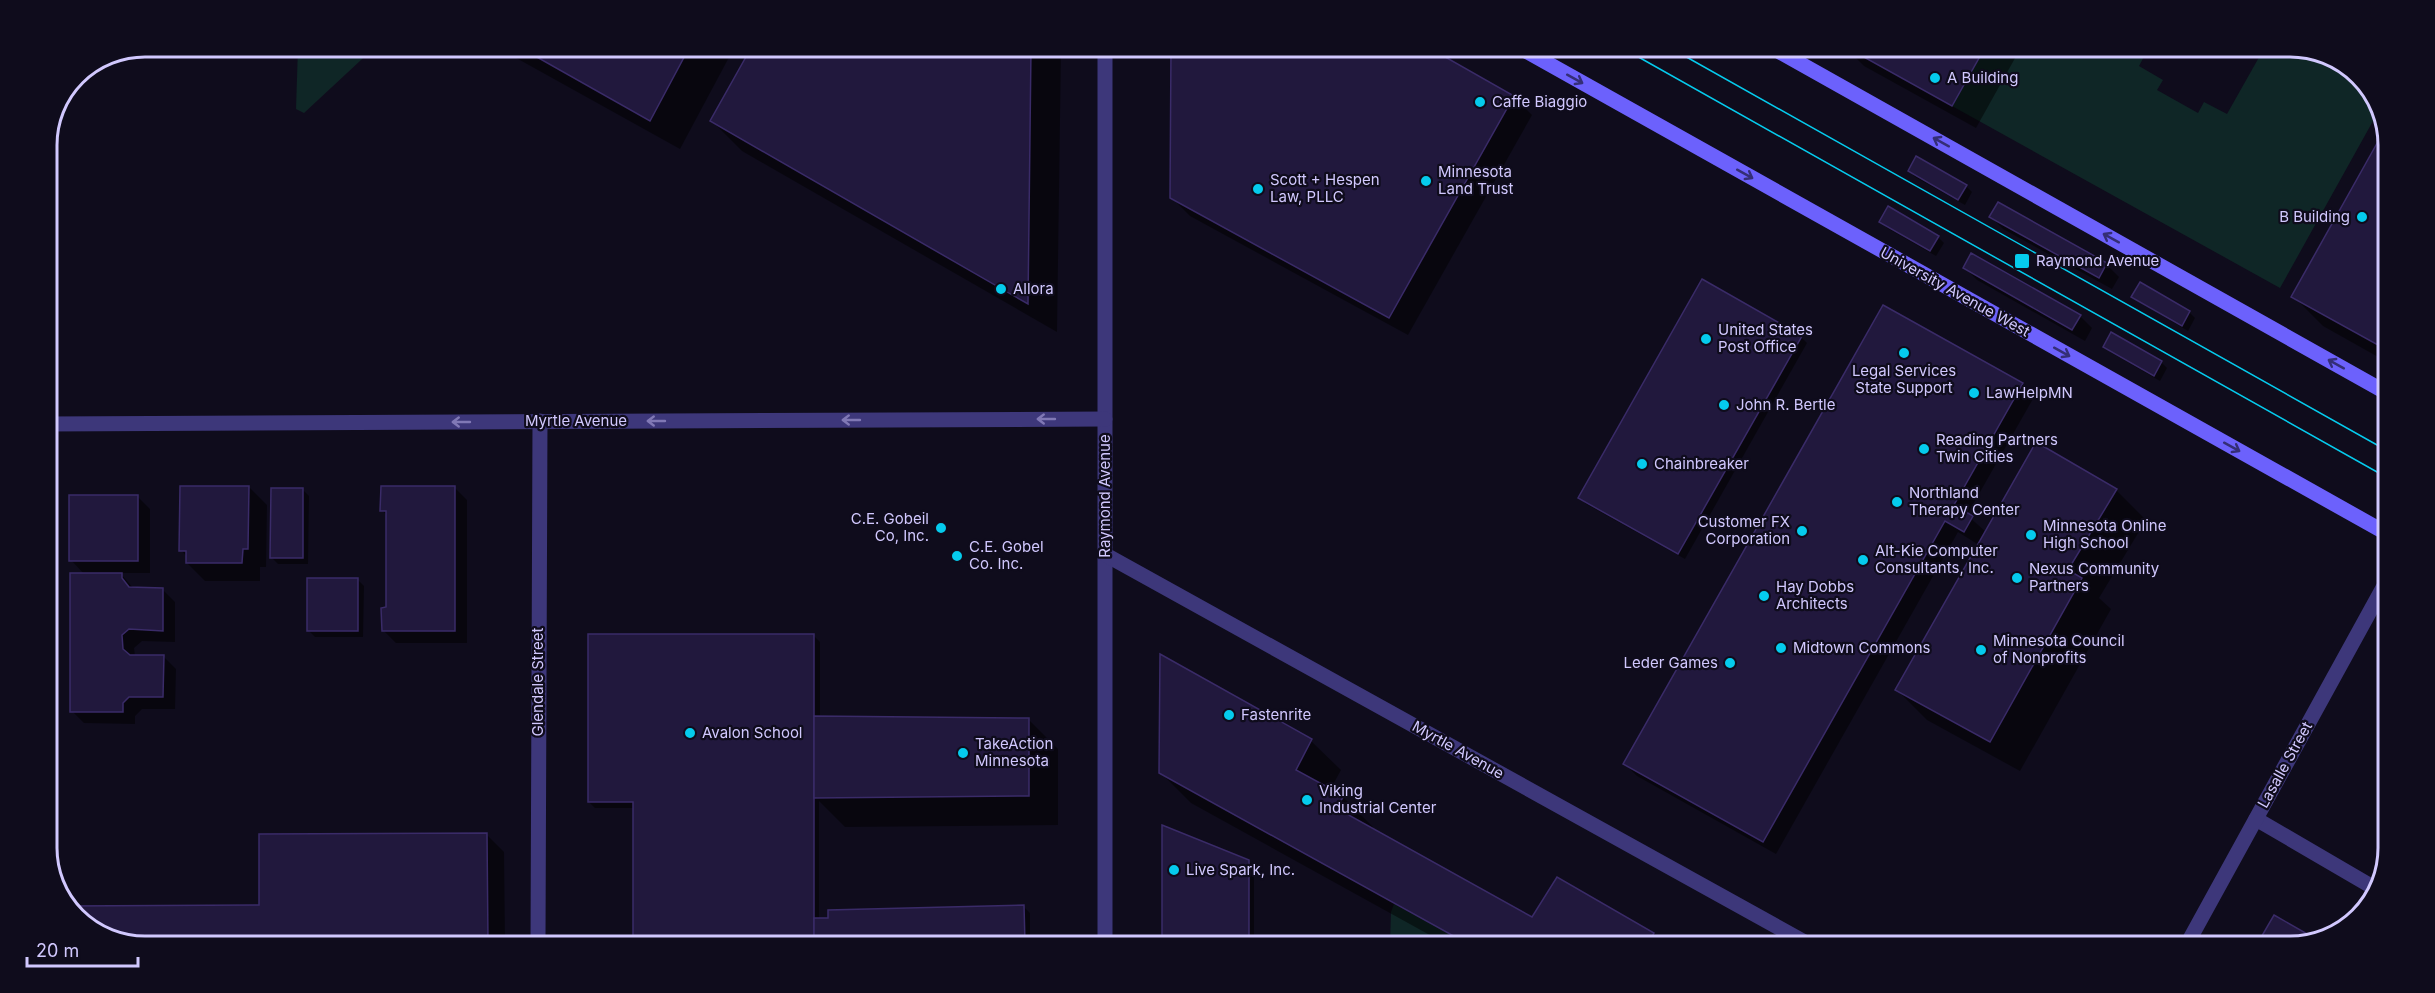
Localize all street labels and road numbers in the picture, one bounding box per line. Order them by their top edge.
street label: University Avenue West [1877,243,2033,341]
street label: Myrtle Avenue [525,411,627,430]
street label: Raymond Avenue [1095,434,1114,558]
street label: Glendale Street [528,627,547,736]
street label: Myrtle Avenue [1409,716,1508,783]
street label: Lasalle Street [2253,718,2316,811]

